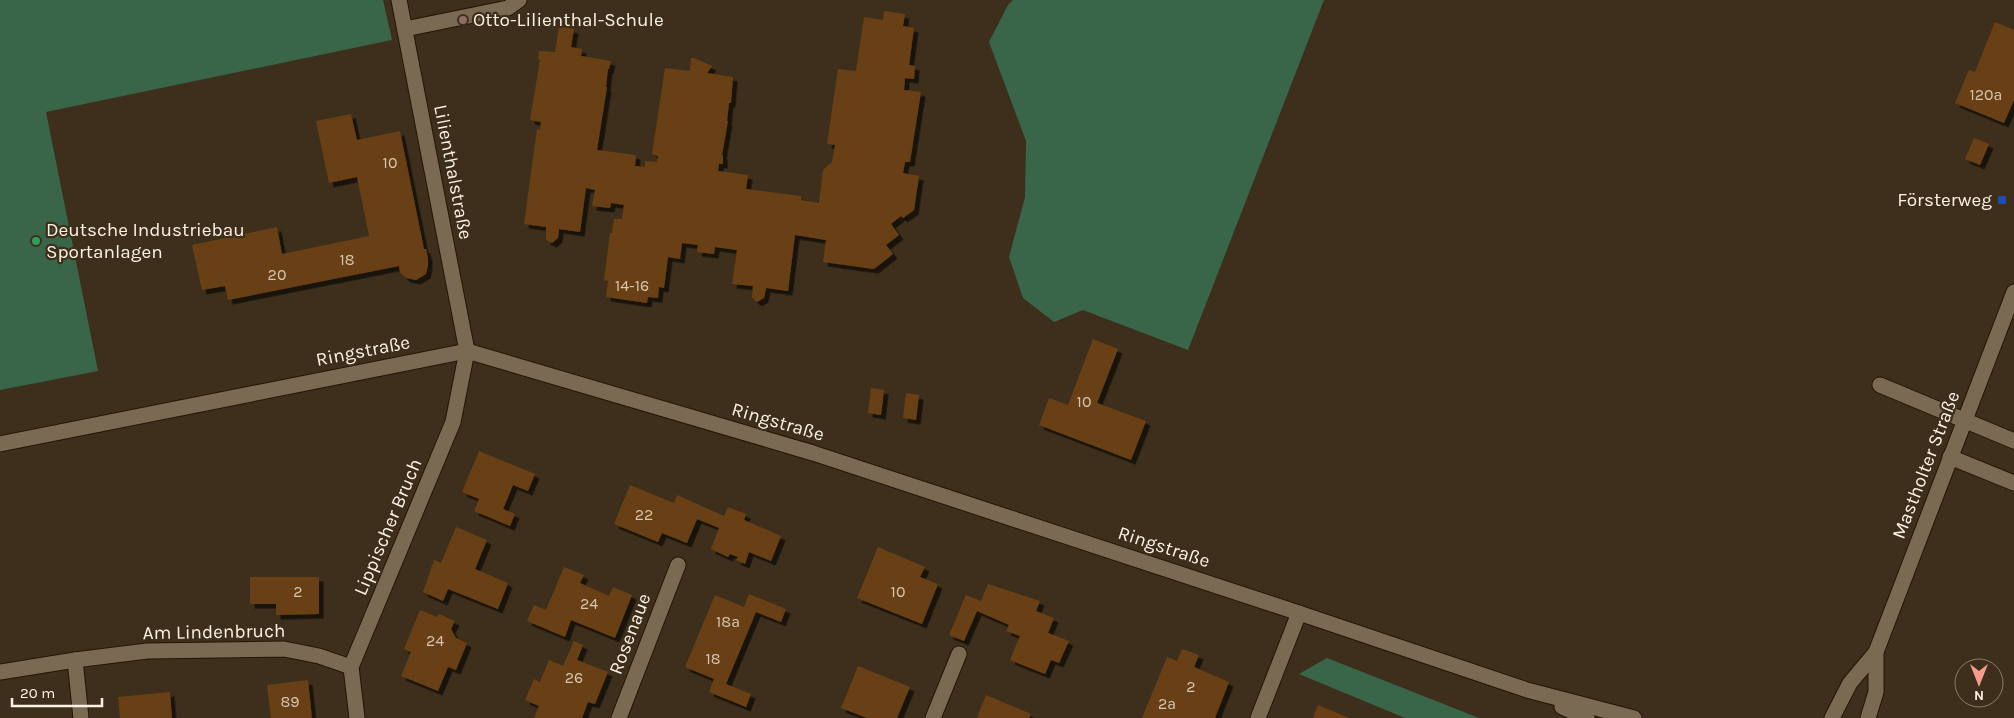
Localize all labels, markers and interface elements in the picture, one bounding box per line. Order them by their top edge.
place label: Otto-Lilienthal-Schule [473,9,664,31]
marker: Otto-Lilienthal-Schule [457,14,469,26]
house number: 120a [1970,85,2002,104]
street label: Lilienthalstraße [429,103,477,241]
house number: 10 [383,153,397,172]
place label: Försterweg [1897,189,1992,211]
marker: Försterweg [1996,194,2008,206]
place label: Deutsche Industriebau Sportanlagen [46,219,245,263]
marker: Deutsche Industriebau Sportanlagen [30,235,42,247]
house number: 18 [339,250,355,269]
house number: 20 [268,265,286,284]
house number: 14-16 [615,276,649,295]
street label: Ringstraße [314,331,412,371]
street label: Mastholter Straße [1888,388,1964,542]
house number: 10 [1077,392,1091,411]
street label: Ringstraße [729,398,827,446]
street label: Lippischer Bruch [349,455,427,599]
house number: 22 [635,505,653,524]
street label: Ringstraße [1115,522,1213,572]
house number: 2 [293,582,303,601]
house number: 10 [891,582,905,601]
street label: Rosenaue [605,590,655,678]
house number: 24 [580,594,598,613]
house number: 18a [716,612,740,631]
street label: Am Lindenbruch [143,620,285,644]
house number: 24 [426,631,444,650]
house number: 18 [705,649,721,668]
north arrow [1954,658,2004,708]
house number: 26 [565,668,583,687]
scale bar [12,676,102,708]
house number: 2 [1186,677,1196,696]
text: 20 m [20,684,55,702]
text: N [1974,687,1984,704]
house number: 89 [280,692,300,711]
house number: 2a [1158,694,1176,713]

